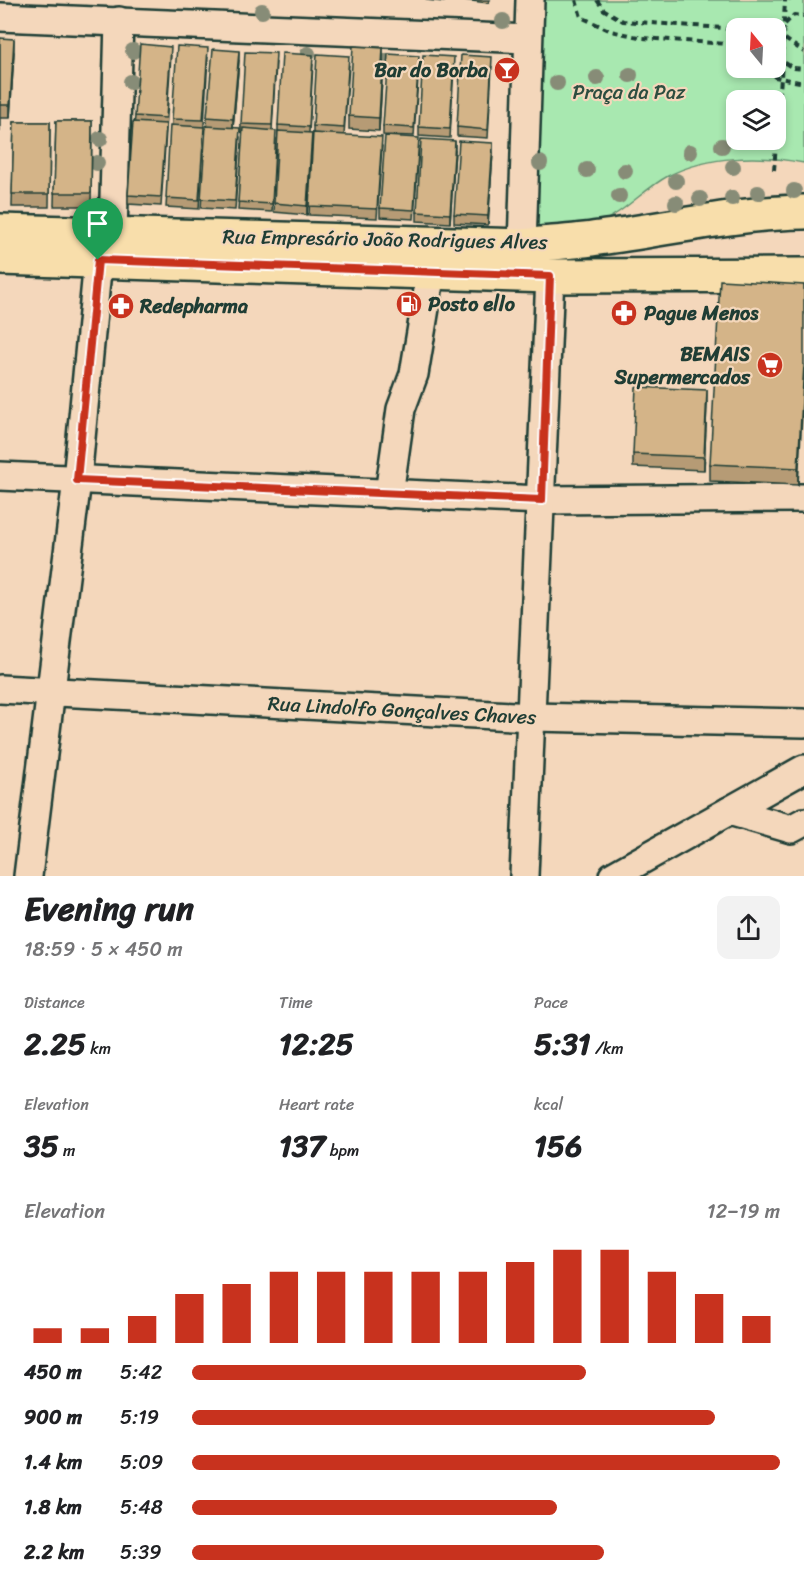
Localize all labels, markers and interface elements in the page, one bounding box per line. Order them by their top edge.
north arrow [726,18,786,78]
map controls [726,18,786,150]
place label: Bar do Borba [374,53,488,88]
bar icon: Bar do Borba [492,55,522,85]
park label: Praça da Paz [572,75,686,110]
button: layers [726,90,786,150]
pin [72,198,123,260]
icon: arrive [81,207,114,240]
street label: Rua Empresário João Rodrigues Alves [222,219,549,260]
place label: Posto ello [428,287,516,322]
place label: Redepharma [139,289,248,324]
fuel station icon: Posto ello [394,289,424,319]
pharmacy icon: Redepharma [106,291,136,321]
place label: Pague Menos [644,296,759,331]
pharmacy icon: Pague Menos [609,298,639,328]
place label: BEMAIS Supermercados [614,337,751,395]
supermarket icon: BEMAIS Supermercados [755,350,785,380]
street label: Rua Lindolfo Gonçalves Chaves [267,686,538,735]
text: Evening run [24,880,194,938]
button: share [717,896,780,959]
text: 18:59 · 5 × 450 m [24,932,183,967]
text: Distance [24,988,85,1017]
text: Time [279,988,313,1017]
text: Pace [534,988,568,1017]
text: 2.25 [24,1017,86,1071]
text: 12:25 [279,1017,354,1071]
text: 5:31 [534,1017,591,1071]
text: km [86,1034,111,1063]
text: /km [591,1034,624,1063]
text: Elevation [24,1090,89,1119]
text: Heart rate [279,1090,354,1119]
text: kcal [534,1090,563,1119]
text: 35 [24,1119,59,1173]
text: 137 [279,1119,325,1173]
text: 156 [534,1119,582,1173]
text: m [59,1136,75,1165]
text: bpm [325,1136,359,1165]
text: Elevation [24,1194,105,1229]
text: 12–19 m [707,1194,780,1229]
text: 450 m [24,1355,82,1390]
text: 5:42 [120,1355,162,1390]
text: 900 m [24,1400,82,1435]
text: 5:19 [120,1400,159,1435]
text: 1.4 km [24,1445,82,1480]
text: 5:09 [120,1445,163,1480]
text: 1.8 km [24,1490,82,1525]
text: 5:48 [120,1490,163,1525]
text: 2.2 km [24,1535,84,1570]
text: 5:39 [120,1535,162,1570]

